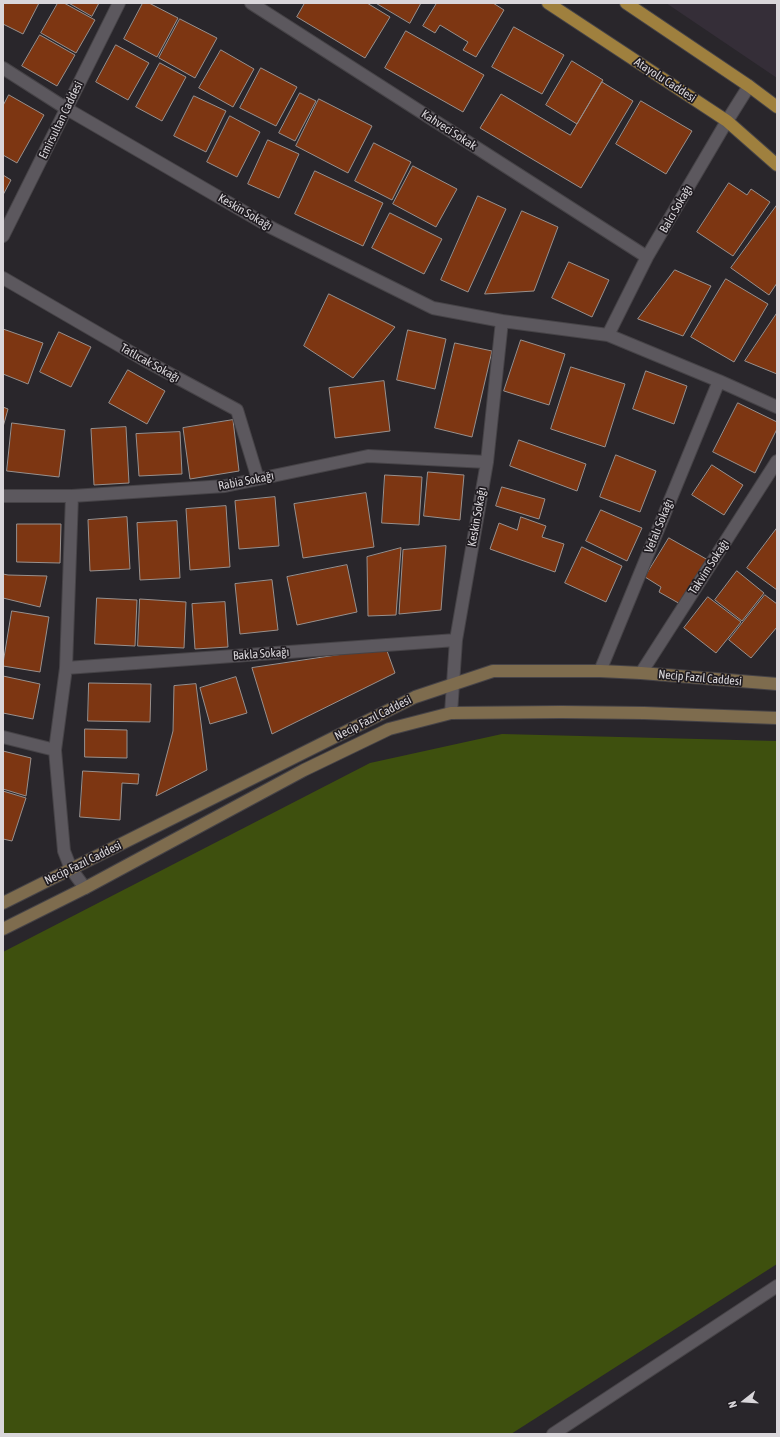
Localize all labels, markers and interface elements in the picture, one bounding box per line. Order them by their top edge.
street label: Atayolu Caddesi [631,55,699,105]
street label: Emirsultan Caddesi [36,79,86,161]
street label: Kahveci Sokak [419,107,479,153]
street label: Balcı Sokağı [657,183,695,235]
street label: Keskin Sokağı [215,191,275,233]
street label: Tatlıcak Sokağı [118,341,182,385]
street label: Rabia Sokağı [217,469,275,493]
street label: Keskin Sokağı [465,486,489,548]
street label: Vefalı Sokağı [642,497,676,555]
street label: Takvim Sokağı [686,537,732,597]
street label: Bakla Sokağı [232,645,290,663]
street label: Necip Fazıl Caddesi [658,667,742,689]
street label: Necip Fazıl Caddesi [332,693,414,743]
street label: Necip Fazıl Caddesi [42,838,124,888]
north arrow [724,1381,764,1421]
text: N [726,1400,739,1409]

